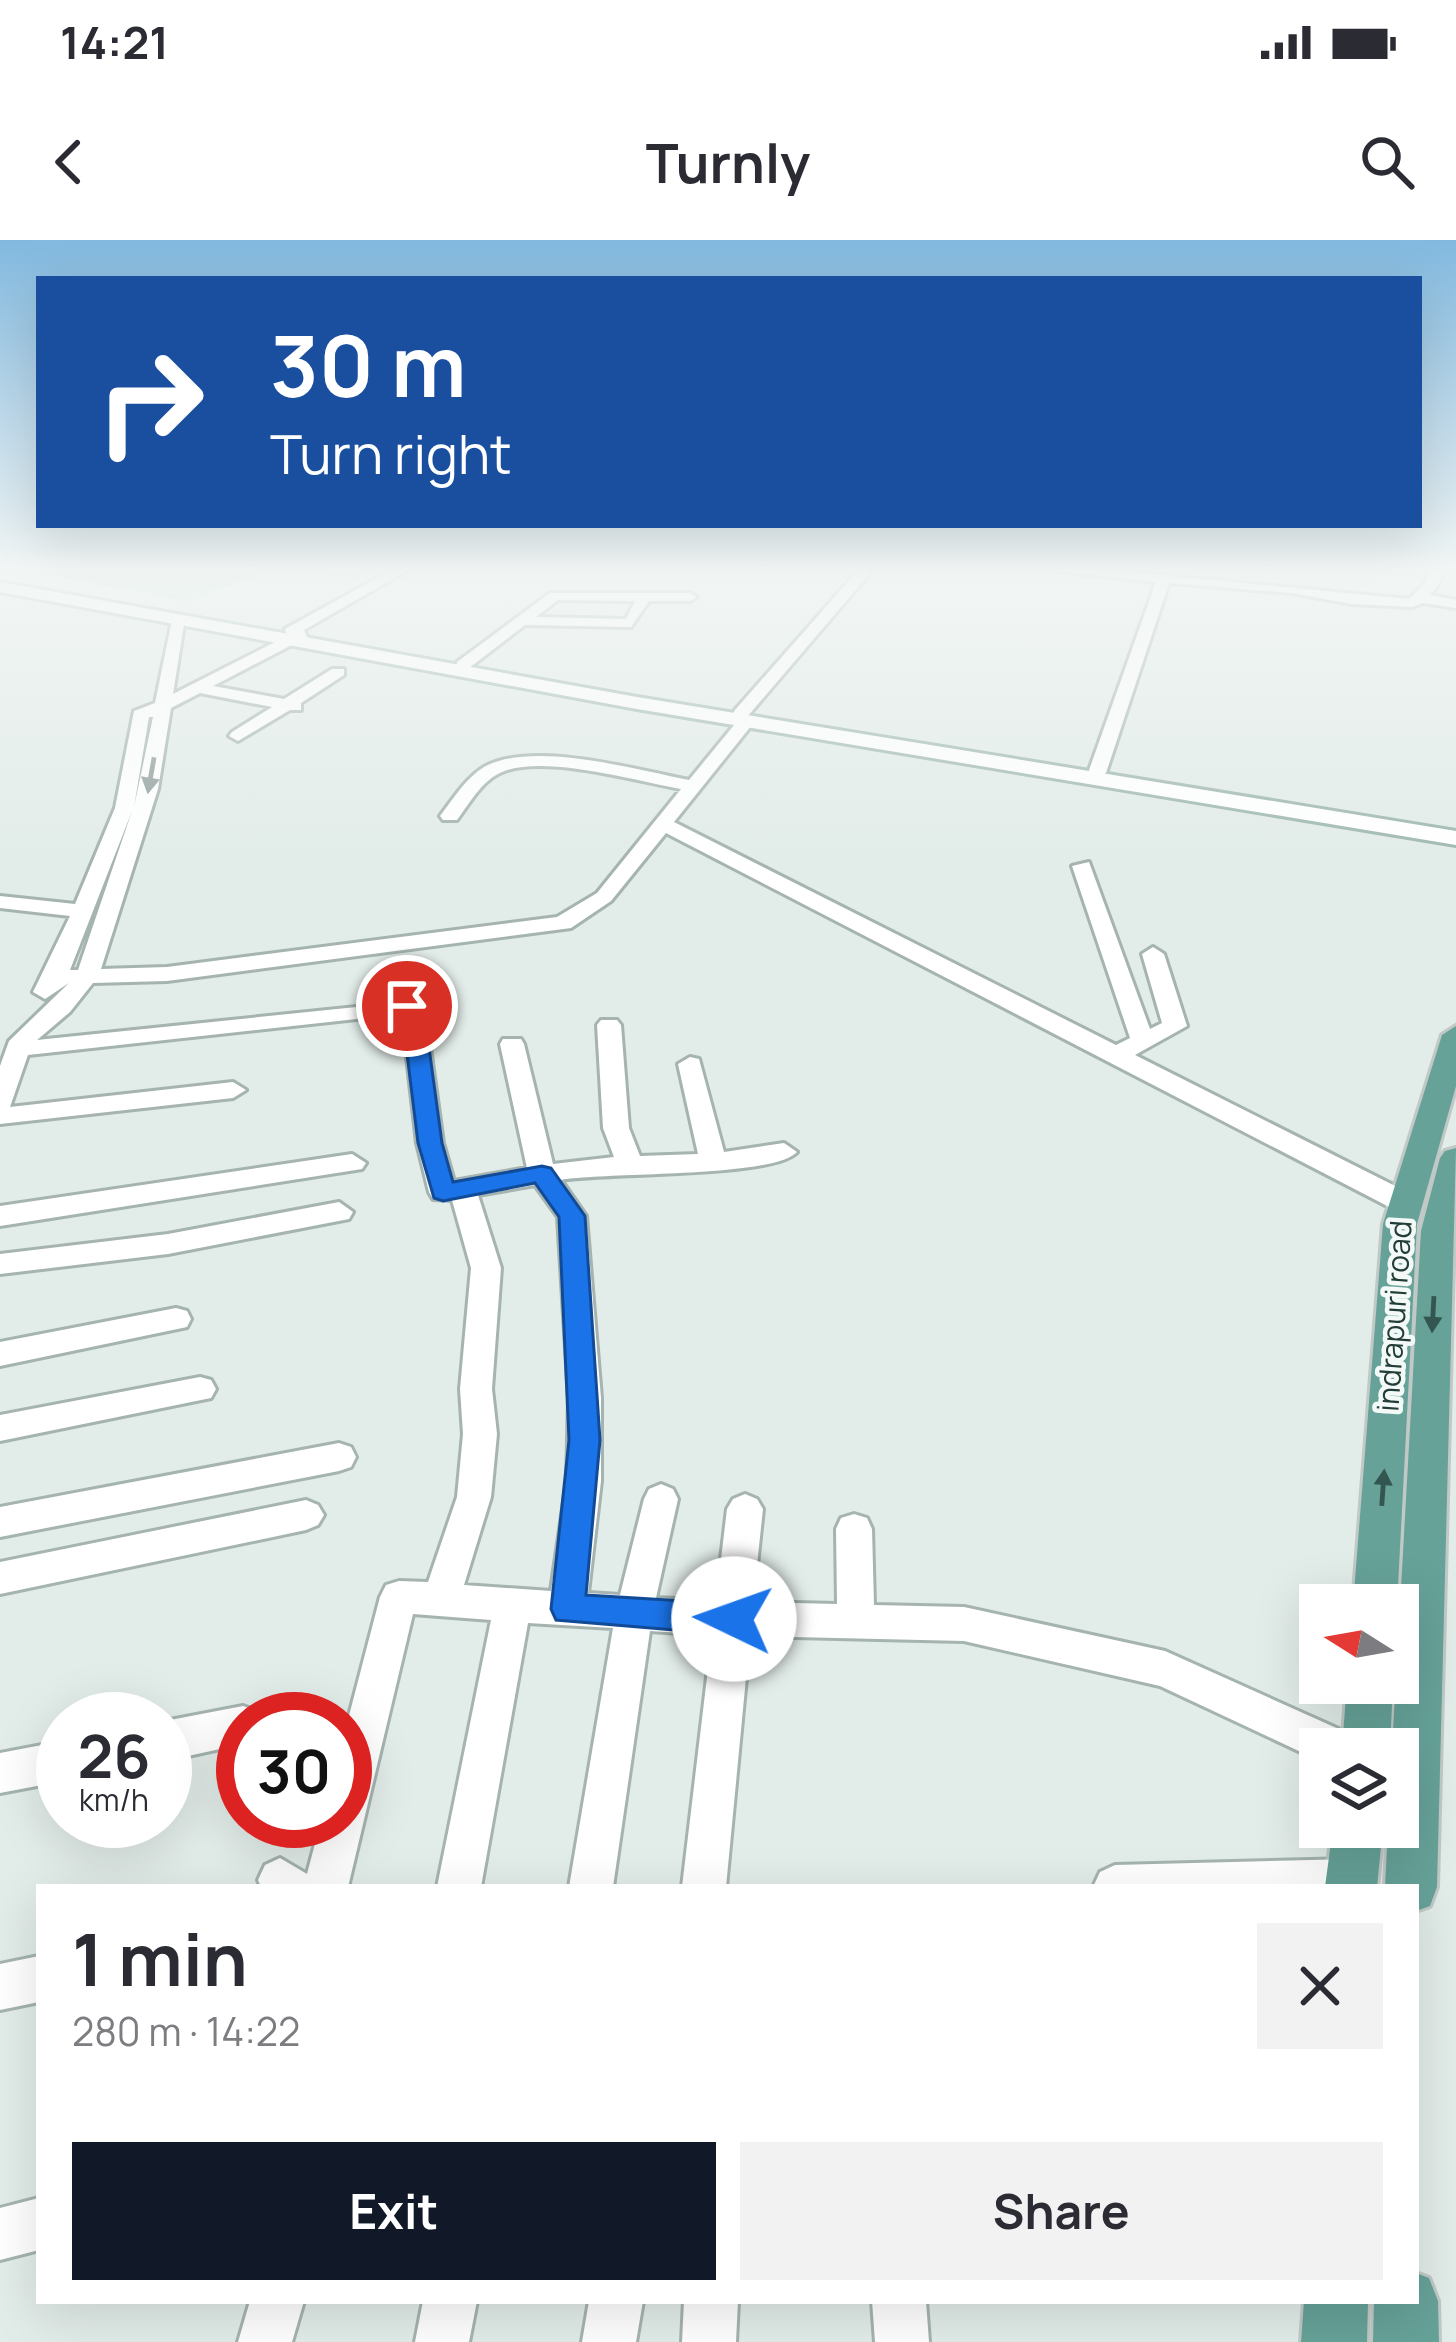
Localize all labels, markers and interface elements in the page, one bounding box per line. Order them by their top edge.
text: 14:21 [60,11,169,73]
text: Turnly [646,125,810,199]
icon: back [36,129,102,195]
icon: search [1354,129,1420,195]
text: 30 m [270,307,466,422]
icon: right [72,324,228,480]
text: Turn right [270,416,512,490]
one-way arrow [142,756,160,794]
pin [356,955,458,1057]
icon: arrive [374,973,440,1039]
street label: indrapuri road [1366,1219,1421,1413]
one-way arrow [1424,1296,1443,1333]
one-way arrow [1374,1468,1393,1506]
position arrow [671,1556,797,1682]
north arrow [1299,1584,1419,1704]
map controls [1299,1584,1419,1848]
speed limit sign: 30 [216,1692,372,1848]
text: 26 [77,1714,151,1796]
button: layers [1299,1728,1419,1848]
text: km/h [79,1779,149,1820]
text: 1 min [72,1909,248,2008]
button: close [1257,1923,1383,2049]
text: 280 m · 14:22 [72,2004,300,2058]
button: Exit [72,2142,716,2280]
button: Share [740,2142,1383,2280]

